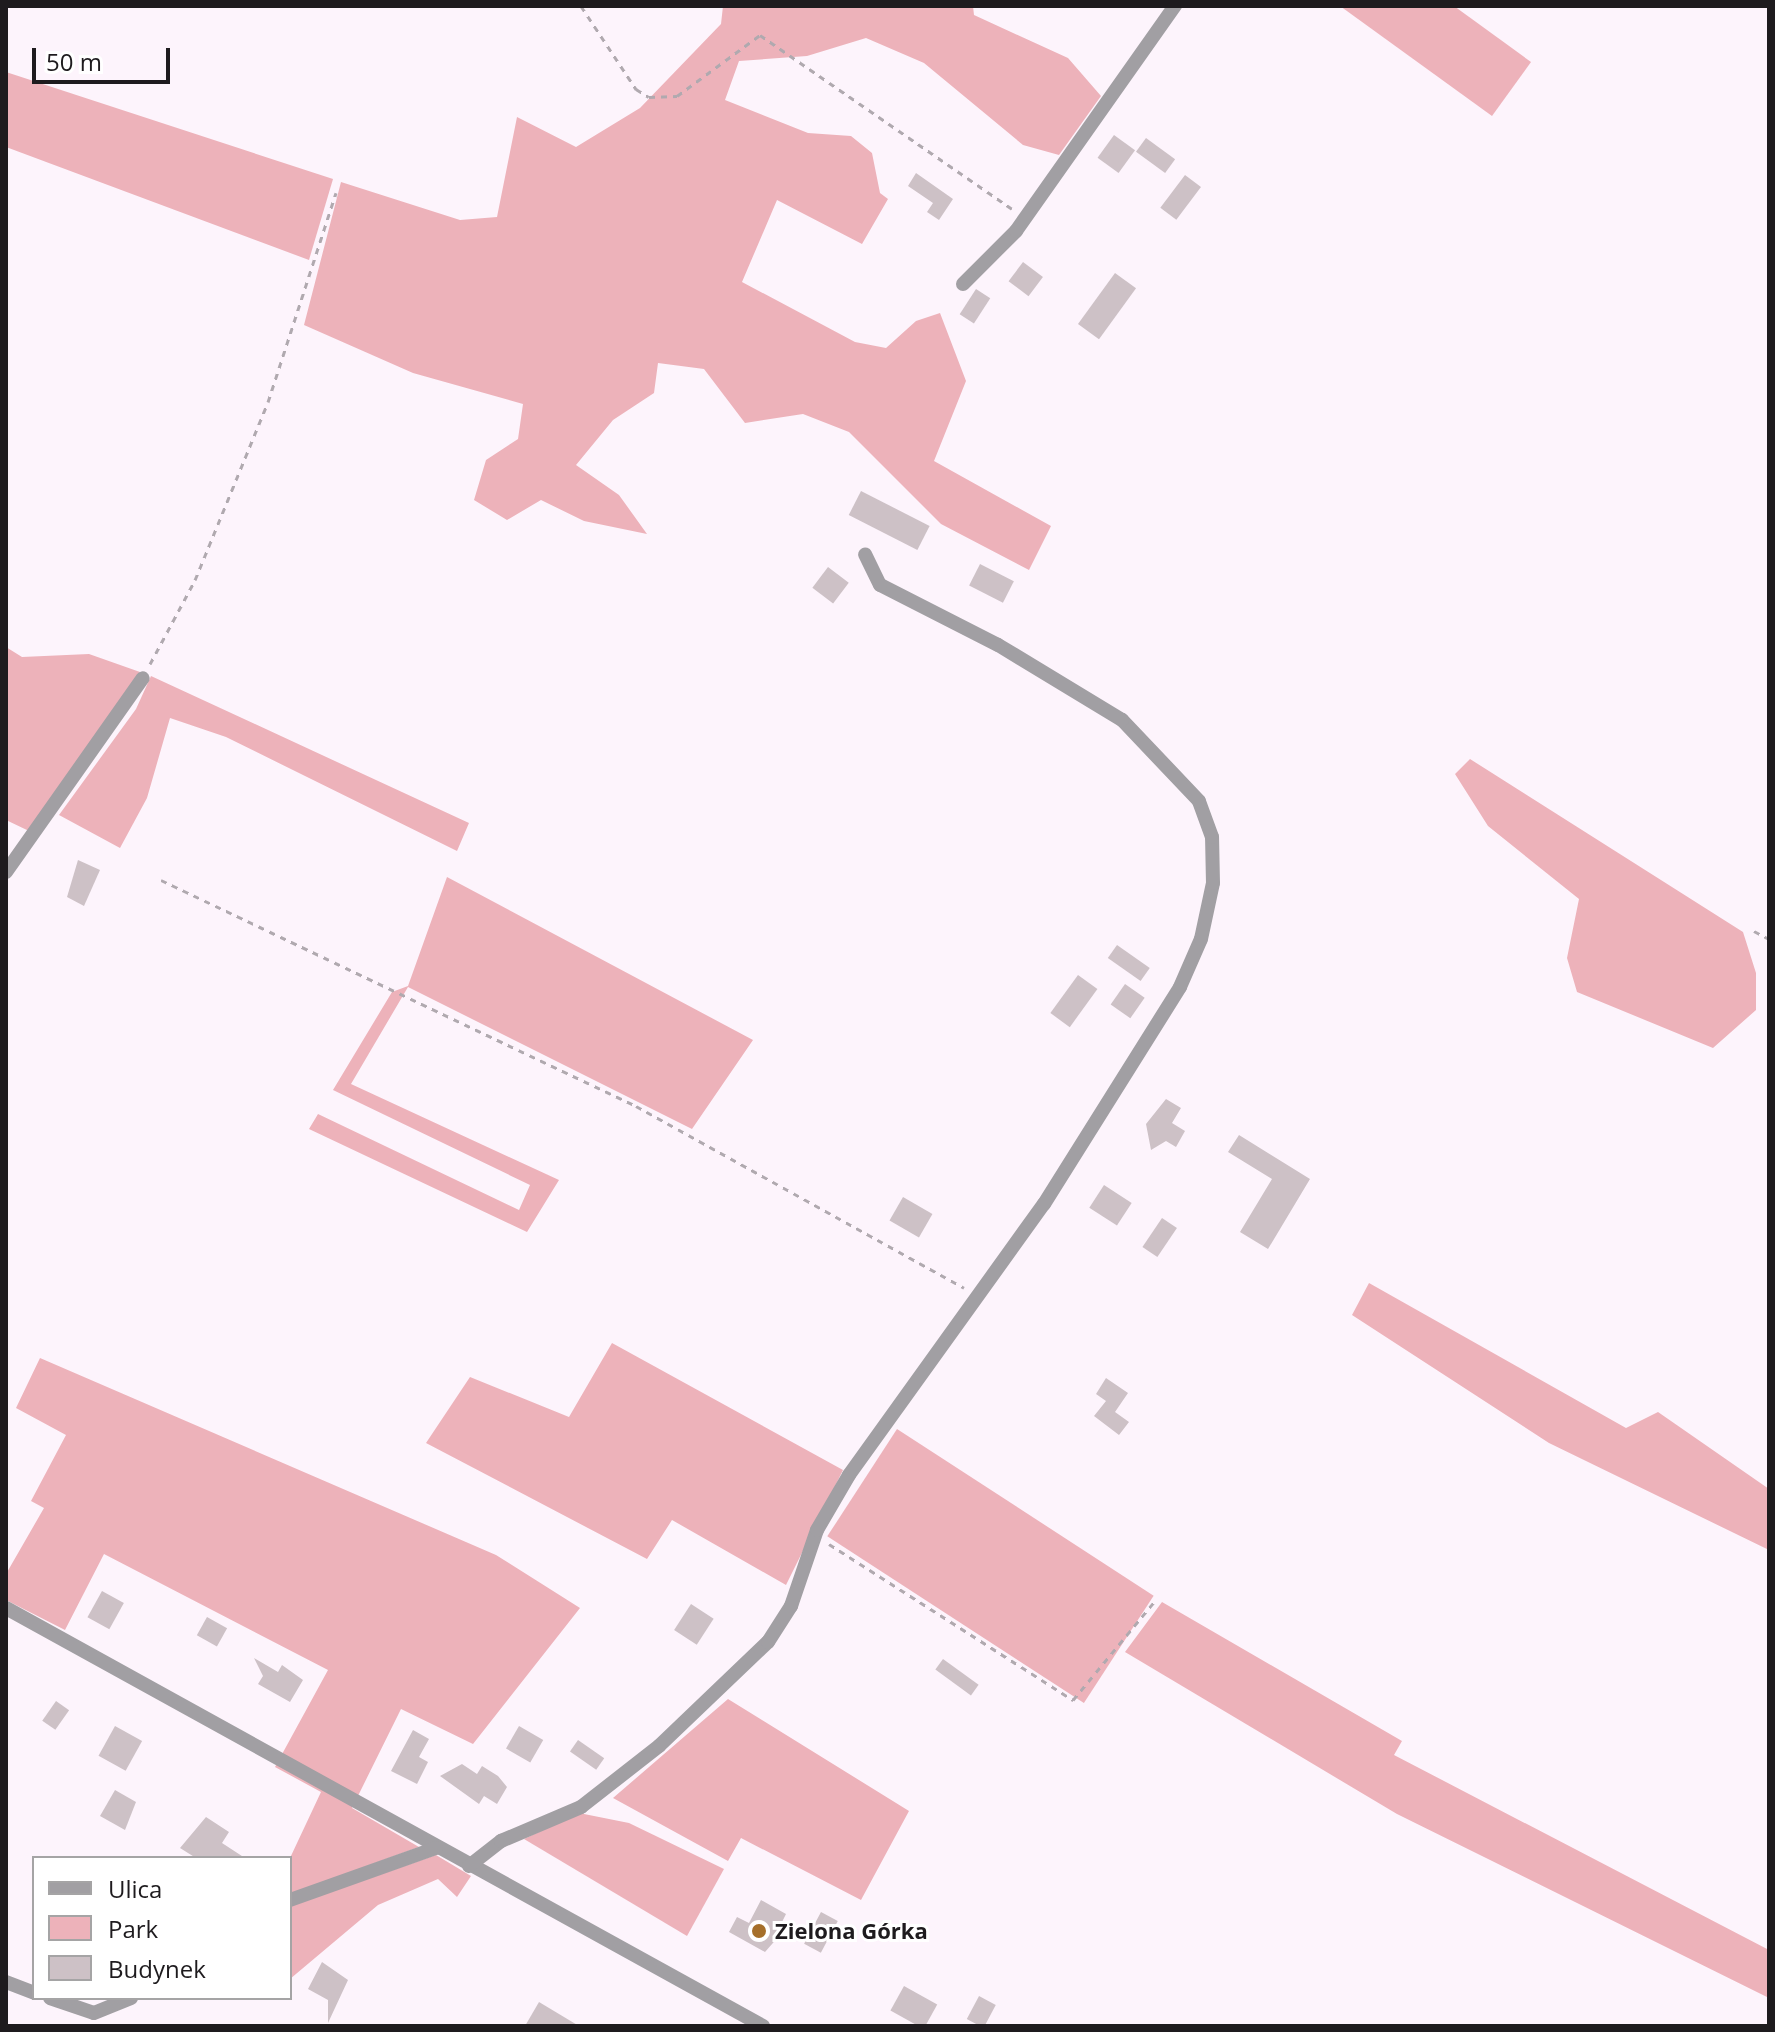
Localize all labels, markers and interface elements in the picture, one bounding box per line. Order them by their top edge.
scale bar [36,32,174,82]
text: 50 m [46,45,102,78]
legend [32,1856,292,2000]
text: Ulica [108,1872,162,1905]
text: Park [108,1912,158,1945]
place label: Zielona Górka [775,1918,928,1944]
marker: Zielona Górka [750,1922,768,1940]
text: Budynek [108,1952,206,1985]

